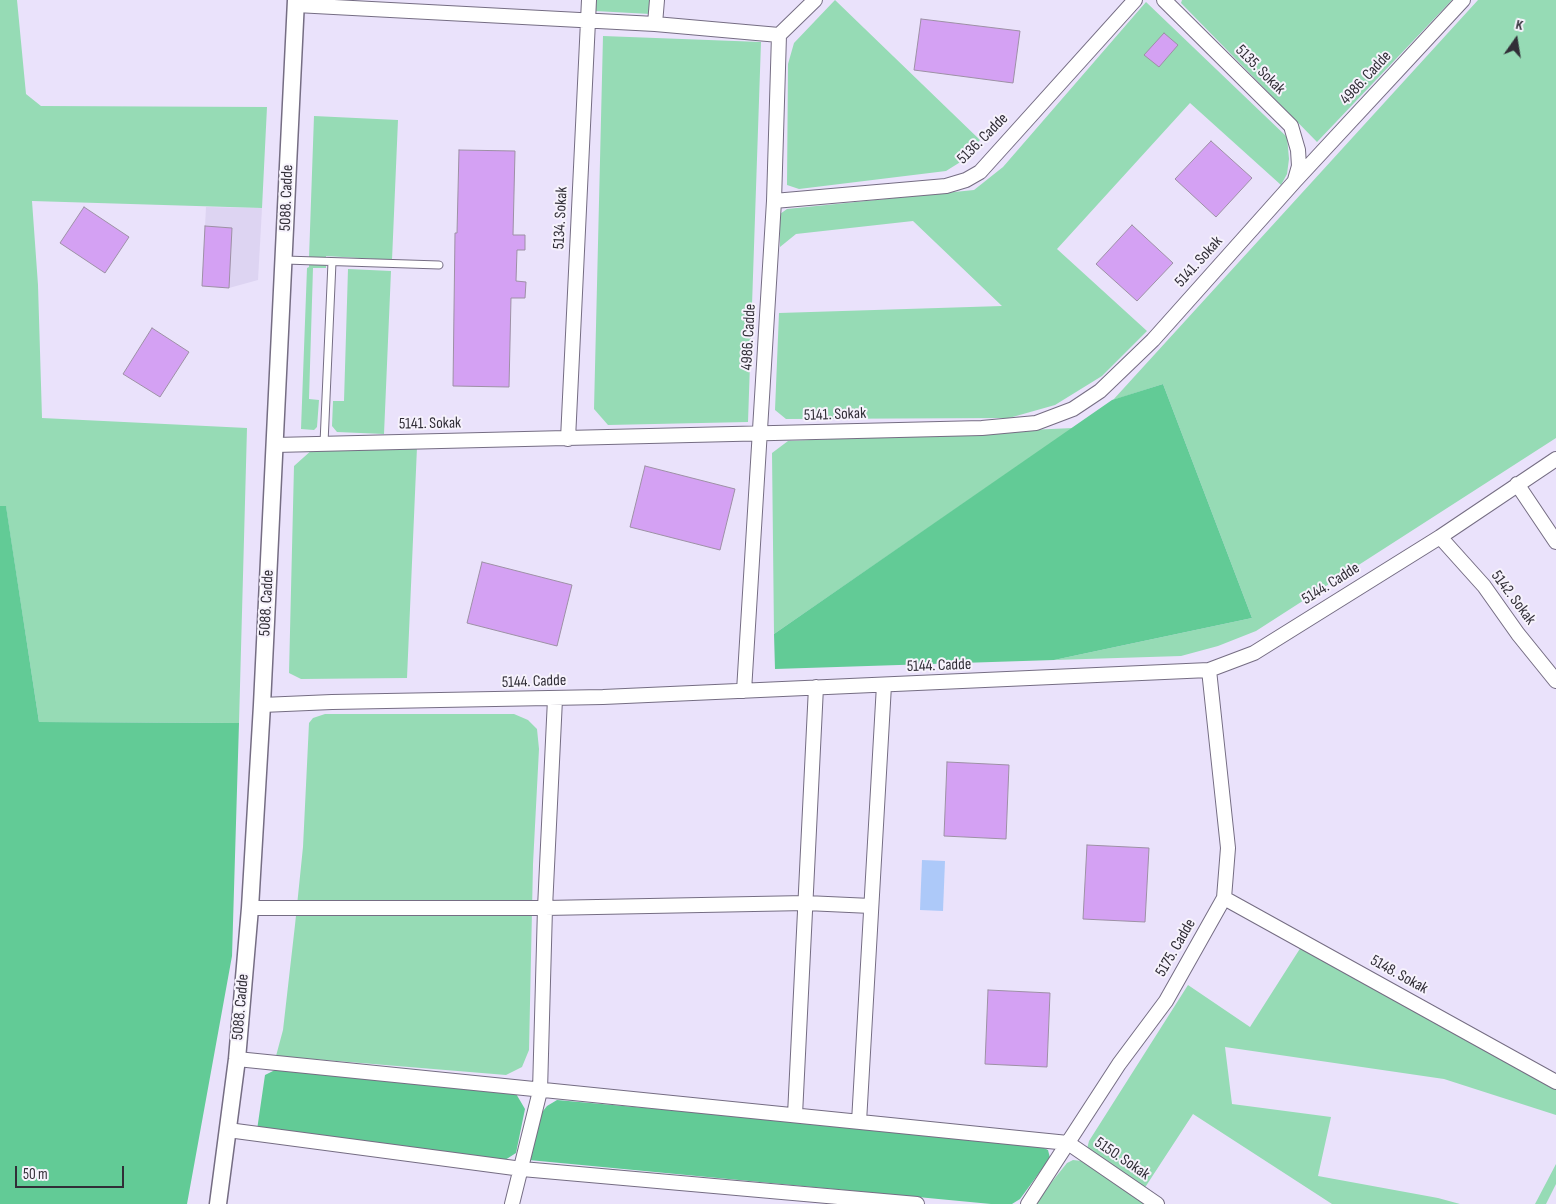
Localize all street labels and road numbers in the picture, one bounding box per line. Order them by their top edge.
street label: 5135. Sokak [1231,41,1289,99]
street label: 4986. Cadde [1336,47,1396,109]
street label: 5136. Cadde [953,109,1013,169]
street label: 5088. Cadde [276,164,298,232]
street label: 5134. Sokak [550,186,572,250]
street label: 5141. Sokak [1171,232,1227,292]
street label: 4986. Cadde [738,303,760,371]
street label: 5141. Sokak [804,404,866,426]
street label: 5141. Sokak [399,414,461,434]
street label: 5144. Cadde [1299,559,1363,609]
street label: 5142. Sokak [1486,567,1540,629]
street label: 5088. Cadde [256,569,278,637]
street label: 5144. Cadde [906,655,972,677]
street label: 5144. Cadde [501,671,567,693]
street label: 5175. Cadde [1152,916,1200,980]
street label: 5148. Sokak [1367,951,1431,999]
street label: 5088. Cadde [229,973,253,1041]
street label: 5150. Sokak [1091,1134,1153,1184]

